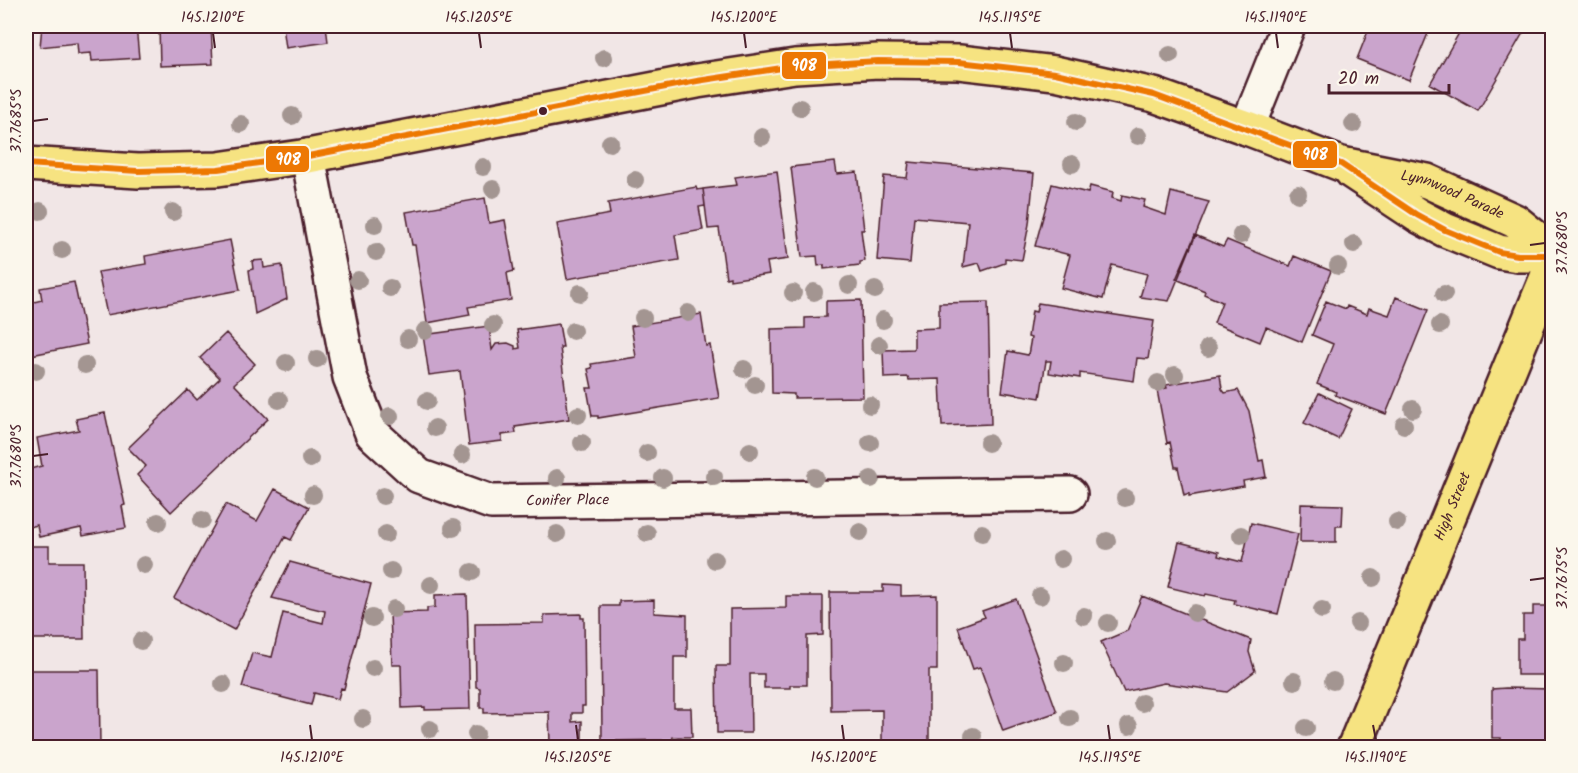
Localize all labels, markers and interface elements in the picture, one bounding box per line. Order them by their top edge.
text: 145.1210°E [181,6,246,30]
text: 145.1205°E [445,6,514,30]
text: 145.1200°E [711,6,779,30]
text: 145.1195°E [978,6,1043,30]
text: 145.1190°E [1245,6,1309,30]
line badge: 908 [781,51,827,80]
text: 908 [791,54,817,79]
scale bar [1329,57,1449,95]
text: 20 m [1338,65,1379,94]
text: 37.7685°S [5,89,29,153]
unlabelled marker [537,105,549,117]
line badge: 908 [1292,140,1338,169]
text: 908 [1302,143,1328,168]
line badge: 908 [265,145,310,173]
text: 908 [275,148,301,173]
street label: Lynnwood Parade [1399,164,1508,226]
text: 37.7680°S [1551,211,1575,275]
text: 37.7680°S [5,424,29,488]
street label: High Street [1428,468,1478,545]
street label: Conifer Place [526,488,610,514]
text: 37.7675°S [1551,547,1575,609]
text: 145.1210°E [280,746,345,770]
text: 145.1205°E [544,746,613,770]
text: 145.1200°E [811,746,879,770]
text: 145.1195°E [1078,746,1143,770]
text: 145.1190°E [1345,746,1409,770]

